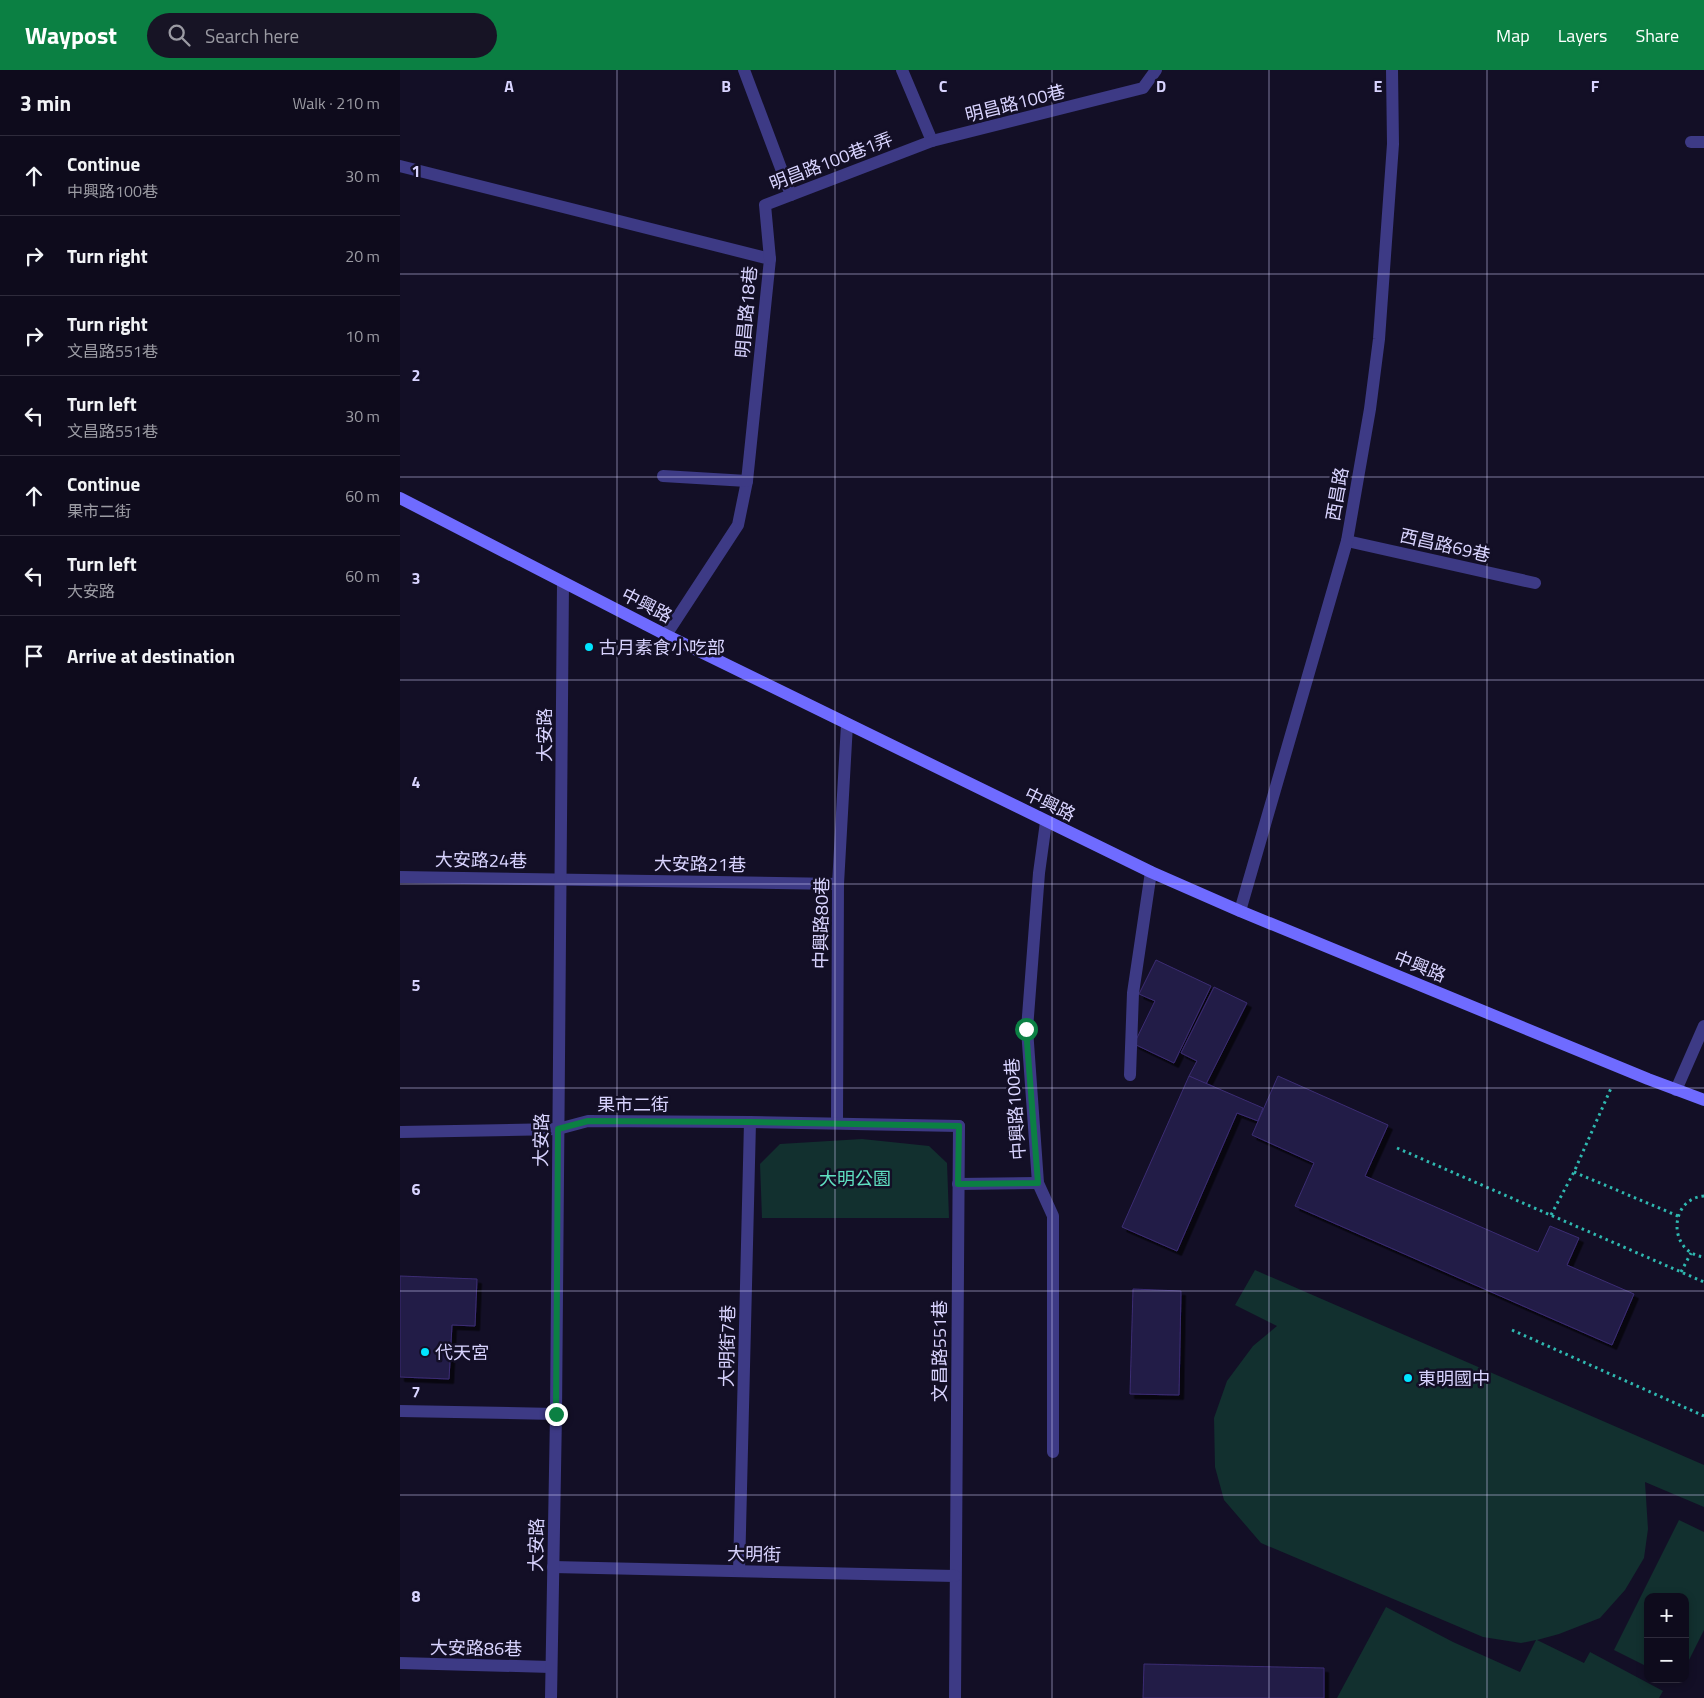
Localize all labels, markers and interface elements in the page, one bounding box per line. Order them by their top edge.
search box [147,13,497,58]
text: Waypost [25,17,117,53]
icon: search [165,21,193,49]
text: Search here [205,21,299,50]
text: Map [1496,22,1530,49]
text: Layers [1558,22,1607,49]
text: Share [1635,22,1679,49]
text: A [504,74,514,98]
text: B [721,74,731,98]
text: C [939,74,948,98]
text: D [1156,74,1166,98]
text: E [1374,74,1383,98]
text: F [1591,74,1600,98]
street label: 明昌路100巷 [962,78,1068,128]
text: 3 min [20,87,71,119]
text: Walk · 210 m [292,91,380,115]
street label: 明昌路100巷1弄 [765,125,897,197]
text: Continue [67,149,140,178]
text: 1 [412,159,420,183]
icon: ahead [20,162,48,190]
text: 30 m [345,164,380,188]
text: 中興路100巷 [67,179,158,203]
text: Turn right [67,241,148,270]
icon: right [20,242,48,270]
text: 20 m [345,244,380,268]
street label: 明昌路18巷 [729,265,763,359]
text: Turn right [67,309,148,338]
icon: right [20,322,48,350]
text: 10 m [345,324,380,348]
text: 文昌路551巷 [67,339,158,363]
text: 2 [412,363,420,387]
text: Turn left [67,389,137,418]
icon: left [20,402,48,430]
text: 30 m [345,404,380,428]
text: 文昌路551巷 [67,419,158,443]
street label: 西昌路 [1319,465,1355,523]
text: Continue [67,469,140,498]
icon: ahead [20,482,48,510]
text: 60 m [345,484,380,508]
text: 果市二街 [67,499,131,523]
street label: 西昌路69巷 [1397,521,1493,569]
text: Turn left [67,549,137,578]
icon: left [20,562,48,590]
text: 60 m [345,564,380,588]
text: 3 [412,566,420,590]
text: 大安路 [67,579,115,603]
street label: 中興路 [617,581,677,629]
place label: 古月素食小吃部 [599,634,725,661]
text: Arrive at destination [67,641,235,670]
marker: 古月素食小吃部 [583,641,595,653]
icon: arrive [20,642,48,670]
street label: 大安路 [531,708,558,762]
text: 4 [412,770,421,794]
street label: 中興路 [1020,780,1080,828]
street label: 大安路24巷 [435,846,527,874]
street label: 大安路21巷 [654,850,746,878]
street label: 中興路80巷 [807,877,835,969]
street label: 中興路 [1390,943,1450,989]
text: 5 [412,973,421,997]
route start [1015,1018,1038,1041]
street label: 中興路100巷 [998,1057,1032,1161]
street label: 果市二街 [597,1091,669,1118]
street label: 大安路 [527,1113,555,1167]
park label: 大明公園 [819,1165,891,1192]
text: 6 [412,1177,421,1201]
street label: 文昌路551巷 [926,1300,953,1402]
street label: 大明街7巷 [713,1305,741,1387]
place label: 代天宮 [435,1339,489,1366]
marker: 代天宮 [419,1346,431,1358]
place label: 東明國中 [1418,1365,1490,1392]
marker: 東明國中 [1402,1372,1414,1384]
text: 7 [412,1380,420,1404]
route end [545,1403,568,1426]
street label: 大安路 [522,1518,550,1572]
street label: 大明街 [727,1540,781,1568]
text: 8 [412,1584,421,1608]
map controls [1644,1593,1689,1683]
button: + [1644,1593,1689,1638]
street label: 大安路86巷 [430,1634,522,1662]
button: − [1644,1638,1689,1683]

